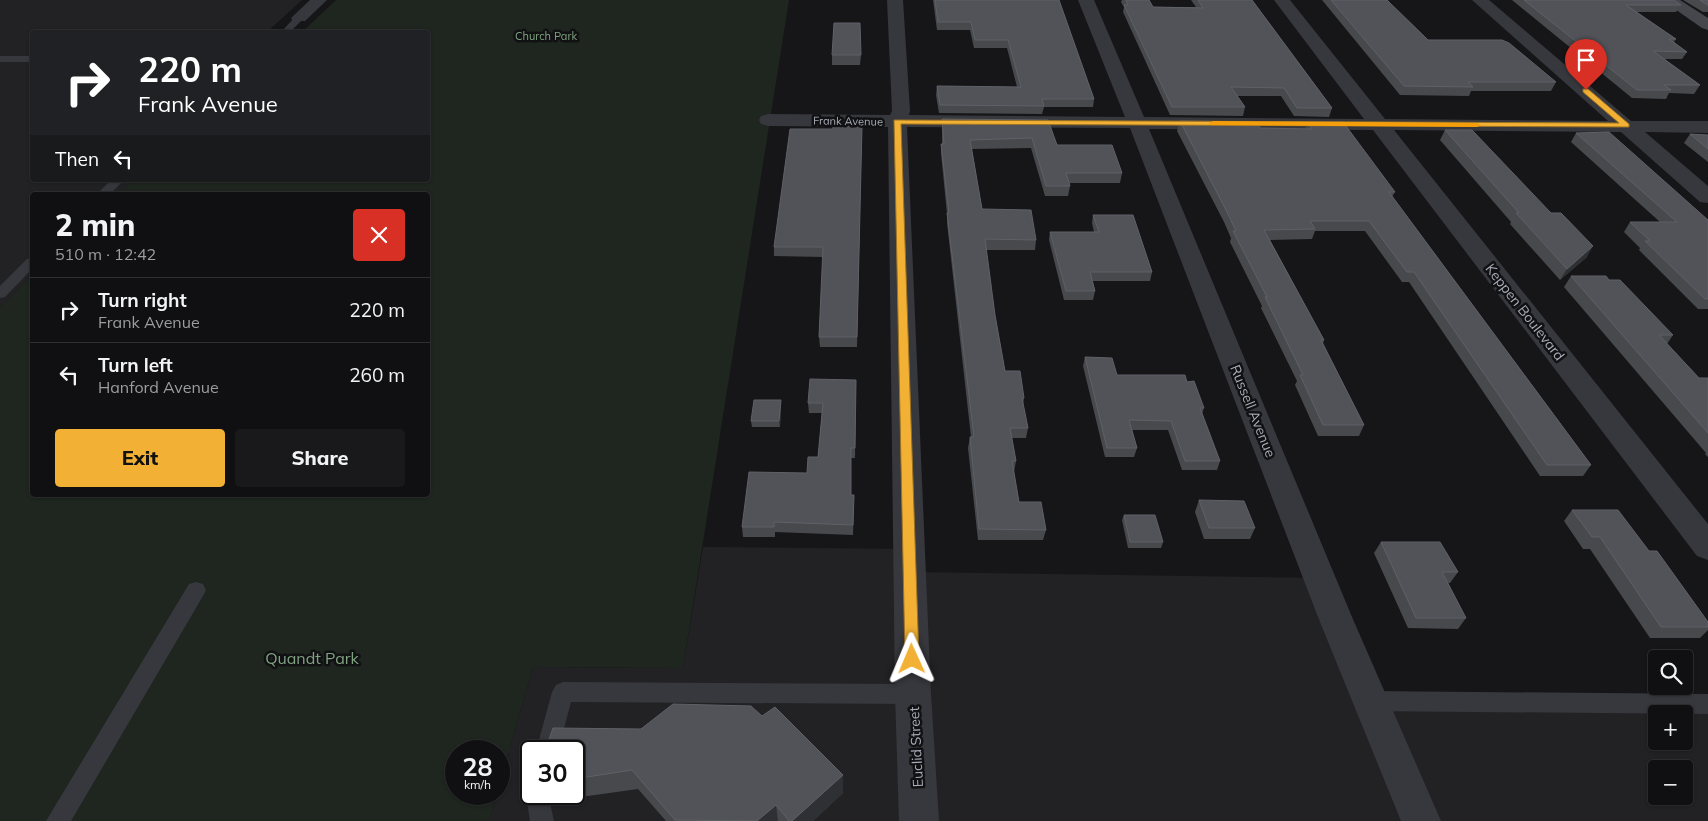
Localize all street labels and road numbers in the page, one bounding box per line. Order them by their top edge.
street label: Frank Avenue [813,113,883,129]
street label: Keppen Boulevard [1482,260,1568,364]
street label: Russell Avenue [1226,362,1280,460]
street label: Euclid Street [905,706,927,788]

